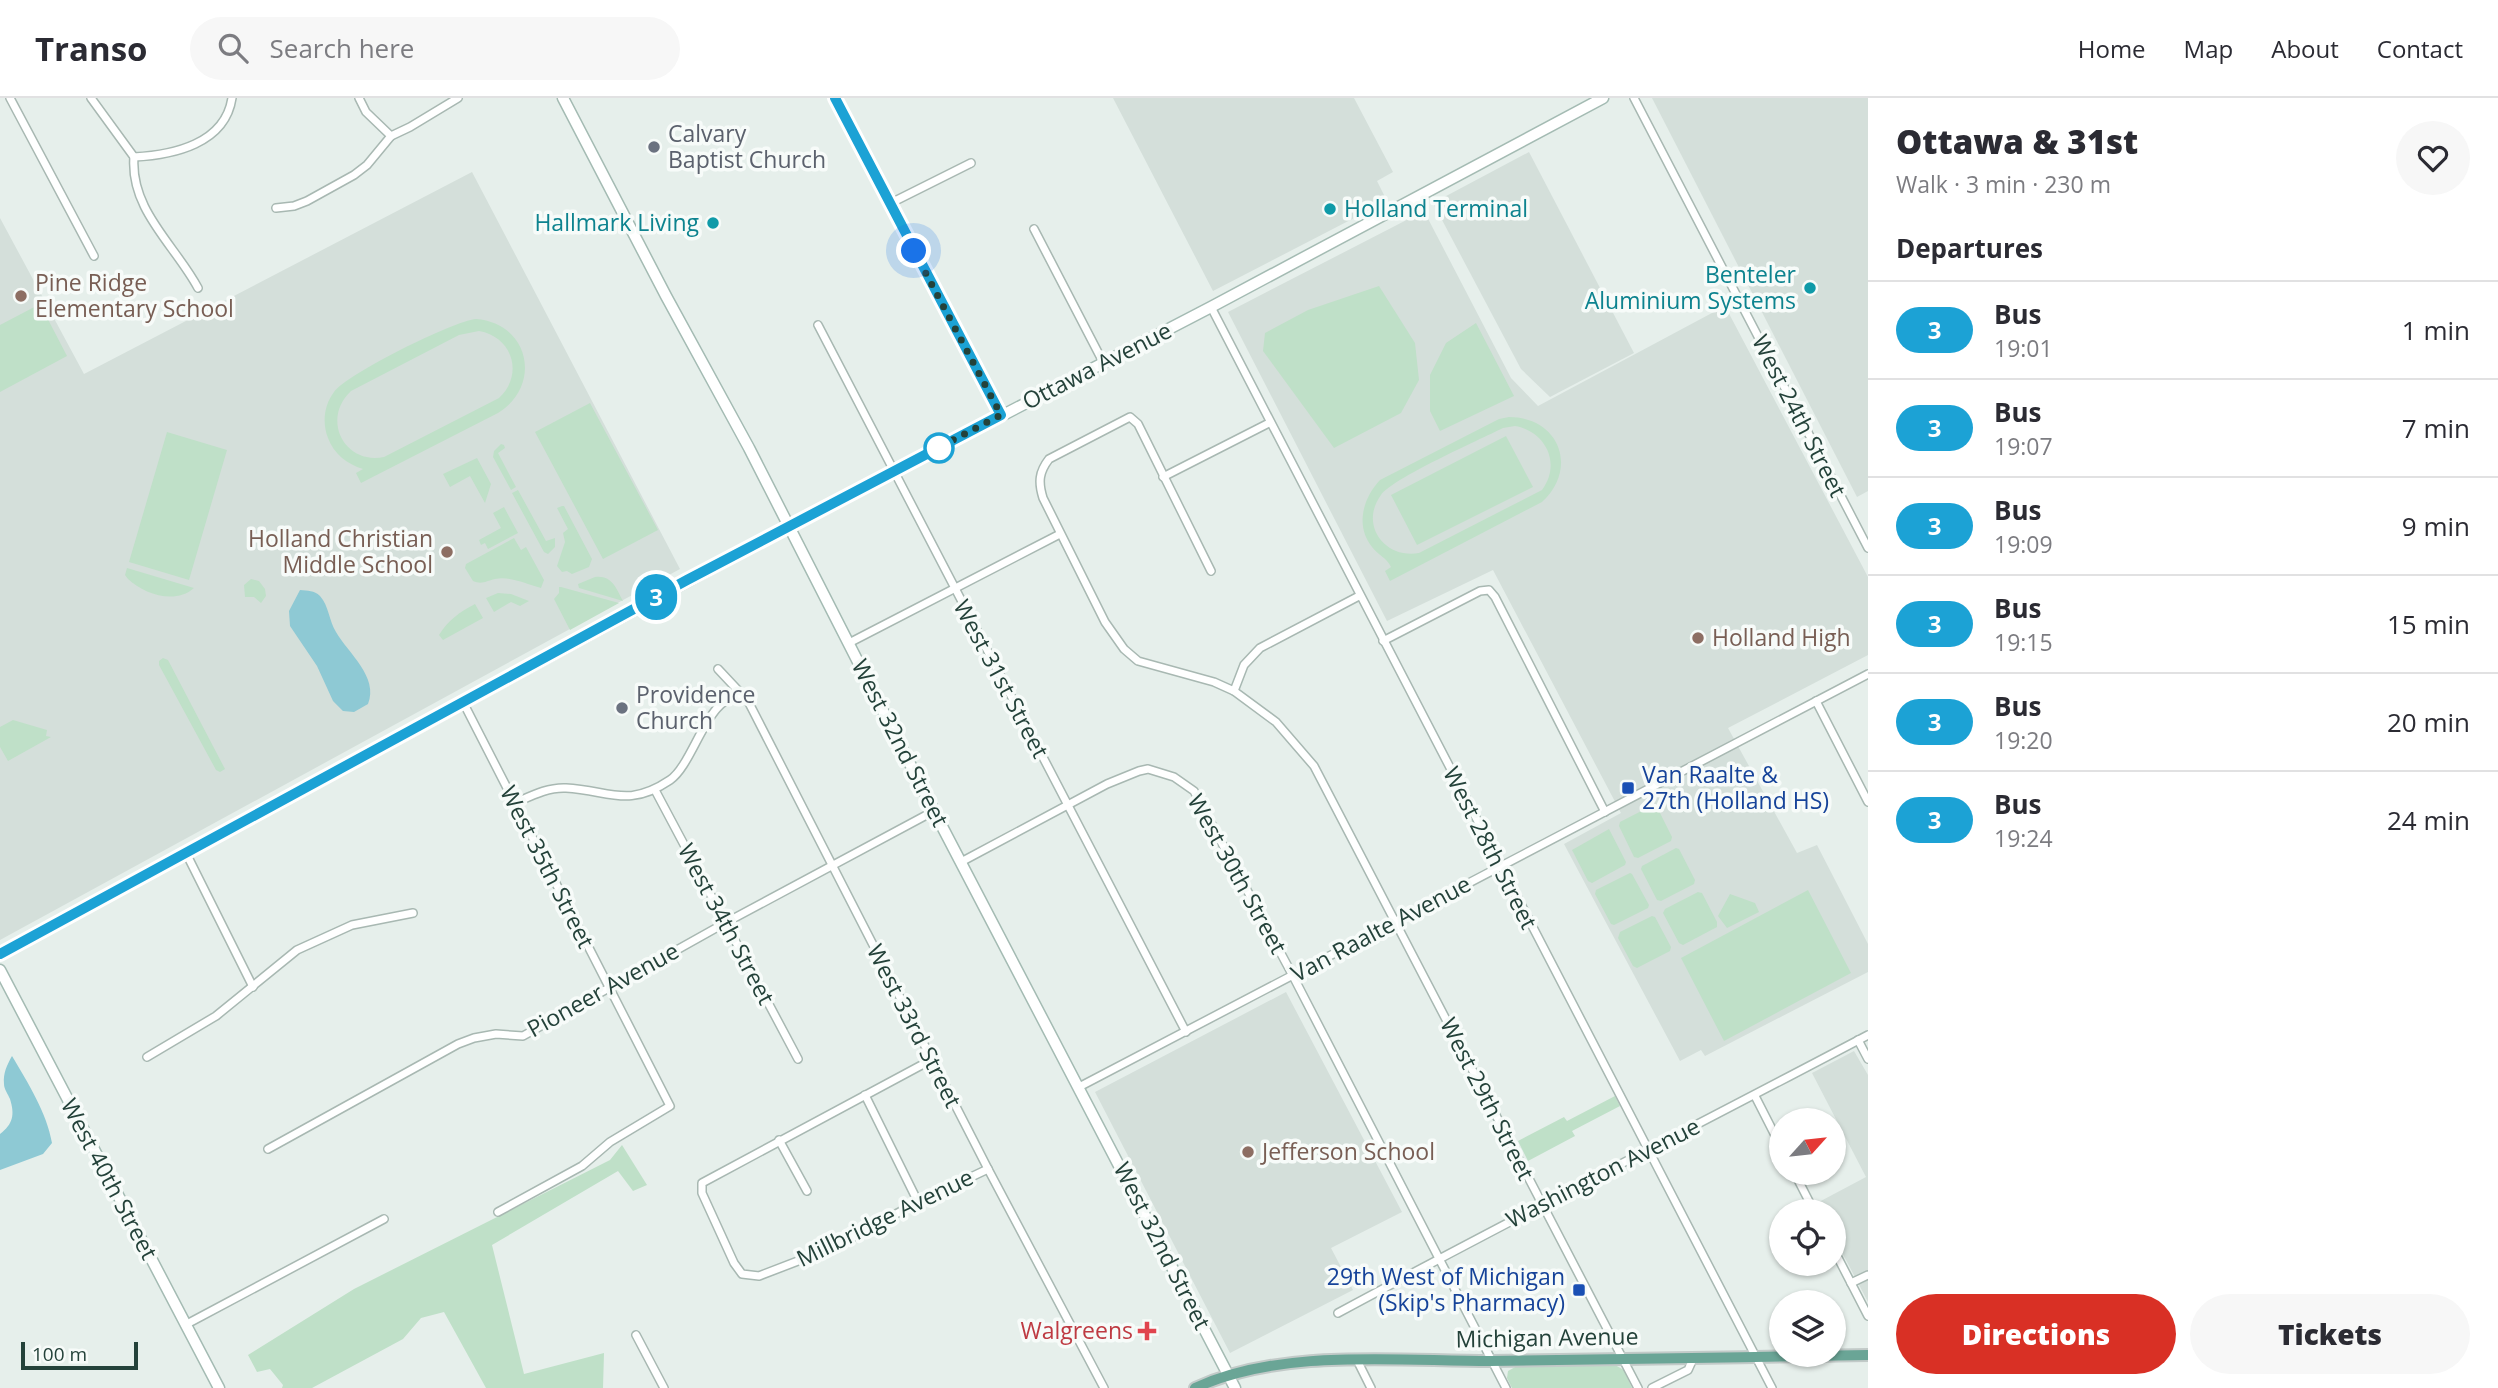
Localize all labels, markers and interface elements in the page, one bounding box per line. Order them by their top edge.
search box [190,17,680,80]
text: Transo [35,26,148,71]
icon: search [214,29,252,67]
text: Search here [270,30,414,66]
text: Home [2078,32,2146,65]
text: Map [2184,32,2233,65]
text: About [2271,32,2339,65]
text: Contact [2377,32,2463,65]
place label: Calvary Baptist Church [668,117,826,175]
text: Ottawa & 31st [1896,119,2138,164]
button: heart [2396,121,2470,195]
marker: Calvary Baptist Church [646,139,662,155]
text: Walk · 3 min · 230 m [1896,168,2111,200]
place label: Holland Terminal [1344,192,1528,224]
marker: Holland Terminal [1322,201,1338,217]
place label: Hallmark Living [534,206,700,238]
marker: Hallmark Living [705,215,721,231]
text: Departures [1896,230,2043,266]
your location [896,233,931,268]
place label: Benteler Aluminium Systems [1585,258,1797,316]
place label: Pine Ridge Elementary School [35,266,234,324]
marker: Benteler Aluminium Systems [1802,280,1818,296]
marker: Pine Ridge Elementary School [13,288,29,304]
text: Bus [1994,296,2041,332]
text: 1 min [2402,312,2470,348]
text: 3 [1928,313,1941,346]
street label: Ottawa Avenue [1016,314,1177,417]
street label: West 24th Street [1745,329,1855,502]
text: 19:01 [1994,332,2053,364]
text: Bus [1994,394,2041,430]
text: 7 min [2402,410,2470,446]
text: 3 [1928,411,1941,444]
text: 19:07 [1994,430,2053,462]
unlabelled marker [924,433,954,463]
text: Bus [1994,492,2041,528]
text: 9 min [2402,508,2470,544]
text: 3 [1928,509,1941,542]
place label: Holland Christian Middle School [248,522,433,580]
text: 19:09 [1994,528,2053,560]
marker: Holland Christian Middle School [439,544,455,560]
line badge: 3 [633,574,679,620]
text: 3 [649,580,663,613]
text: Bus [1994,590,2041,626]
street label: West 31st Street [947,594,1057,763]
text: 15 min [2387,606,2470,642]
text: 3 [1928,607,1941,640]
place label: Holland High [1712,621,1851,653]
text: 19:15 [1994,626,2053,658]
marker: Holland High [1690,630,1706,646]
street label: West 32nd Street [845,653,957,832]
place label: Providence Church [636,678,755,736]
text: Bus [1994,688,2041,724]
marker: Providence Church [614,700,630,716]
text: 20 min [2387,704,2470,740]
text: 3 [1928,705,1941,738]
text: 19:20 [1994,724,2053,756]
place label: Van Raalte & 27th (Holland HS) [1642,758,1829,816]
street label: West 28th Street [1436,761,1546,934]
street label: West 35th Street [493,780,603,953]
marker: Van Raalte & 27th (Holland HS) [1620,780,1636,796]
text: Bus [1994,786,2041,822]
street label: West 30th Street [1181,788,1295,959]
text: 24 min [2387,802,2470,838]
text: 3 [1928,803,1941,836]
text: 19:24 [1994,822,2053,854]
street label: West 34th Street [671,837,783,1010]
street label: Van Raalte Avenue [1285,867,1476,989]
street label: Pioneer Avenue [521,934,684,1044]
street label: West 33rd Street [860,938,970,1113]
street label: West 29th Street [1433,1012,1543,1185]
street label: West 40th Street [54,1092,166,1265]
north arrow [1769,1108,1846,1185]
map controls [1769,1108,1846,1367]
street label: Washington Avenue [1500,1109,1705,1235]
place label: Jefferson School [1260,1135,1435,1167]
marker: Jefferson School [1240,1144,1256,1160]
street label: West 32nd Street [1107,1156,1219,1335]
street label: Millbridge Avenue [791,1160,978,1274]
button: locate [1769,1199,1846,1276]
place label: 29th West of Michigan (Skip's Pharmacy) [1327,1260,1565,1318]
marker: 29th West of Michigan (Skip's Pharmacy) [1571,1282,1587,1298]
button: layers [1769,1290,1846,1367]
button: Directions [1896,1294,2176,1374]
button: Tickets [2190,1294,2470,1374]
place label: Walgreens [1020,1314,1133,1346]
street label: Michigan Avenue [1455,1319,1639,1355]
marker: Walgreens [1139,1323,1155,1339]
scale bar [21,1339,138,1371]
text: 100 m [32,1341,87,1367]

